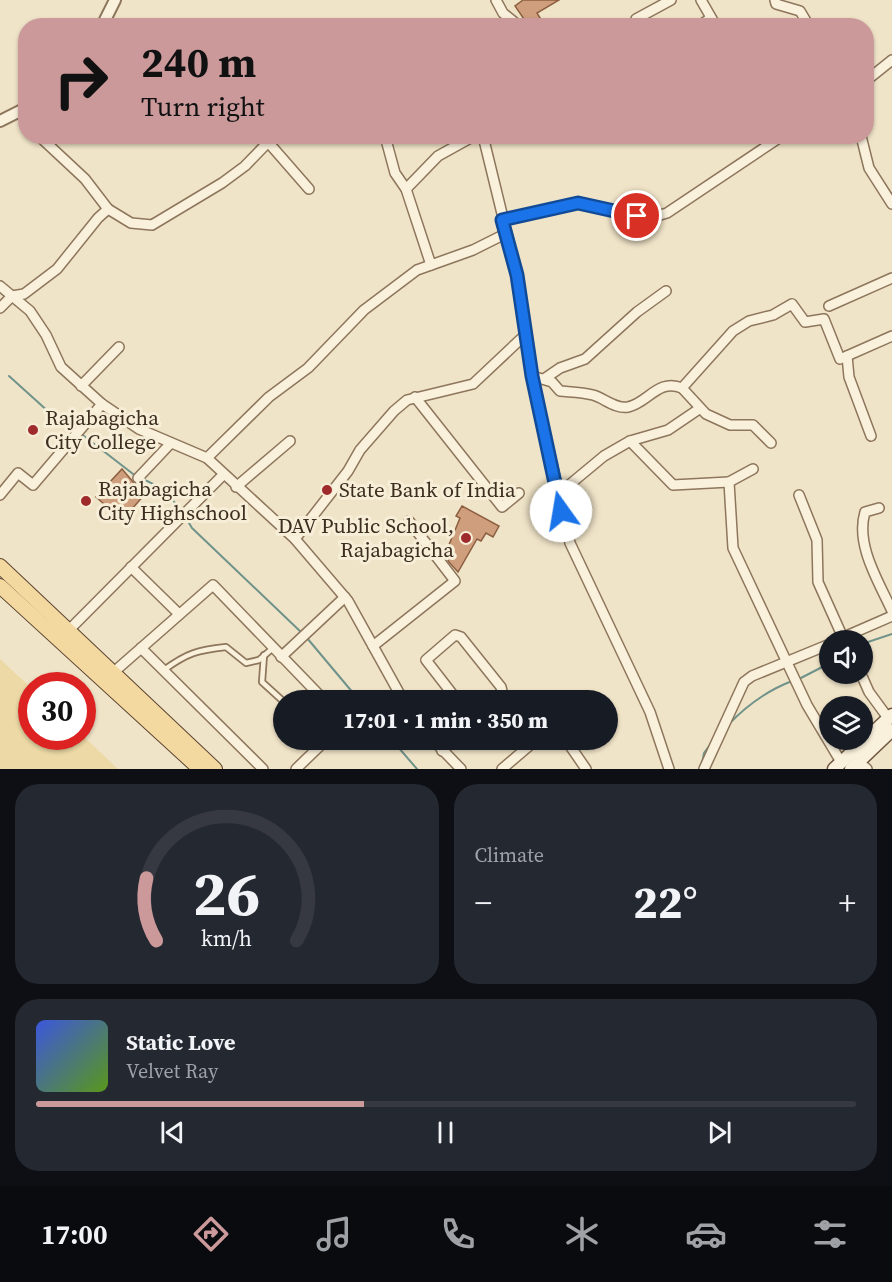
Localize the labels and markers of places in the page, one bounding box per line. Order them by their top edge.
pin [611,190,662,241]
place label: Rajabagicha City College [45,403,159,456]
marker: Rajabagicha City College [26,423,40,437]
place label: Rajabagicha City Highschool [98,474,247,527]
place label: State Bank of India [339,475,516,504]
marker: State Bank of India [320,483,334,497]
marker: Rajabagicha City Highschool [79,494,93,508]
place label: DAV Public School, Rajabagicha [278,511,454,564]
marker: DAV Public School, Rajabagicha [459,531,473,545]

